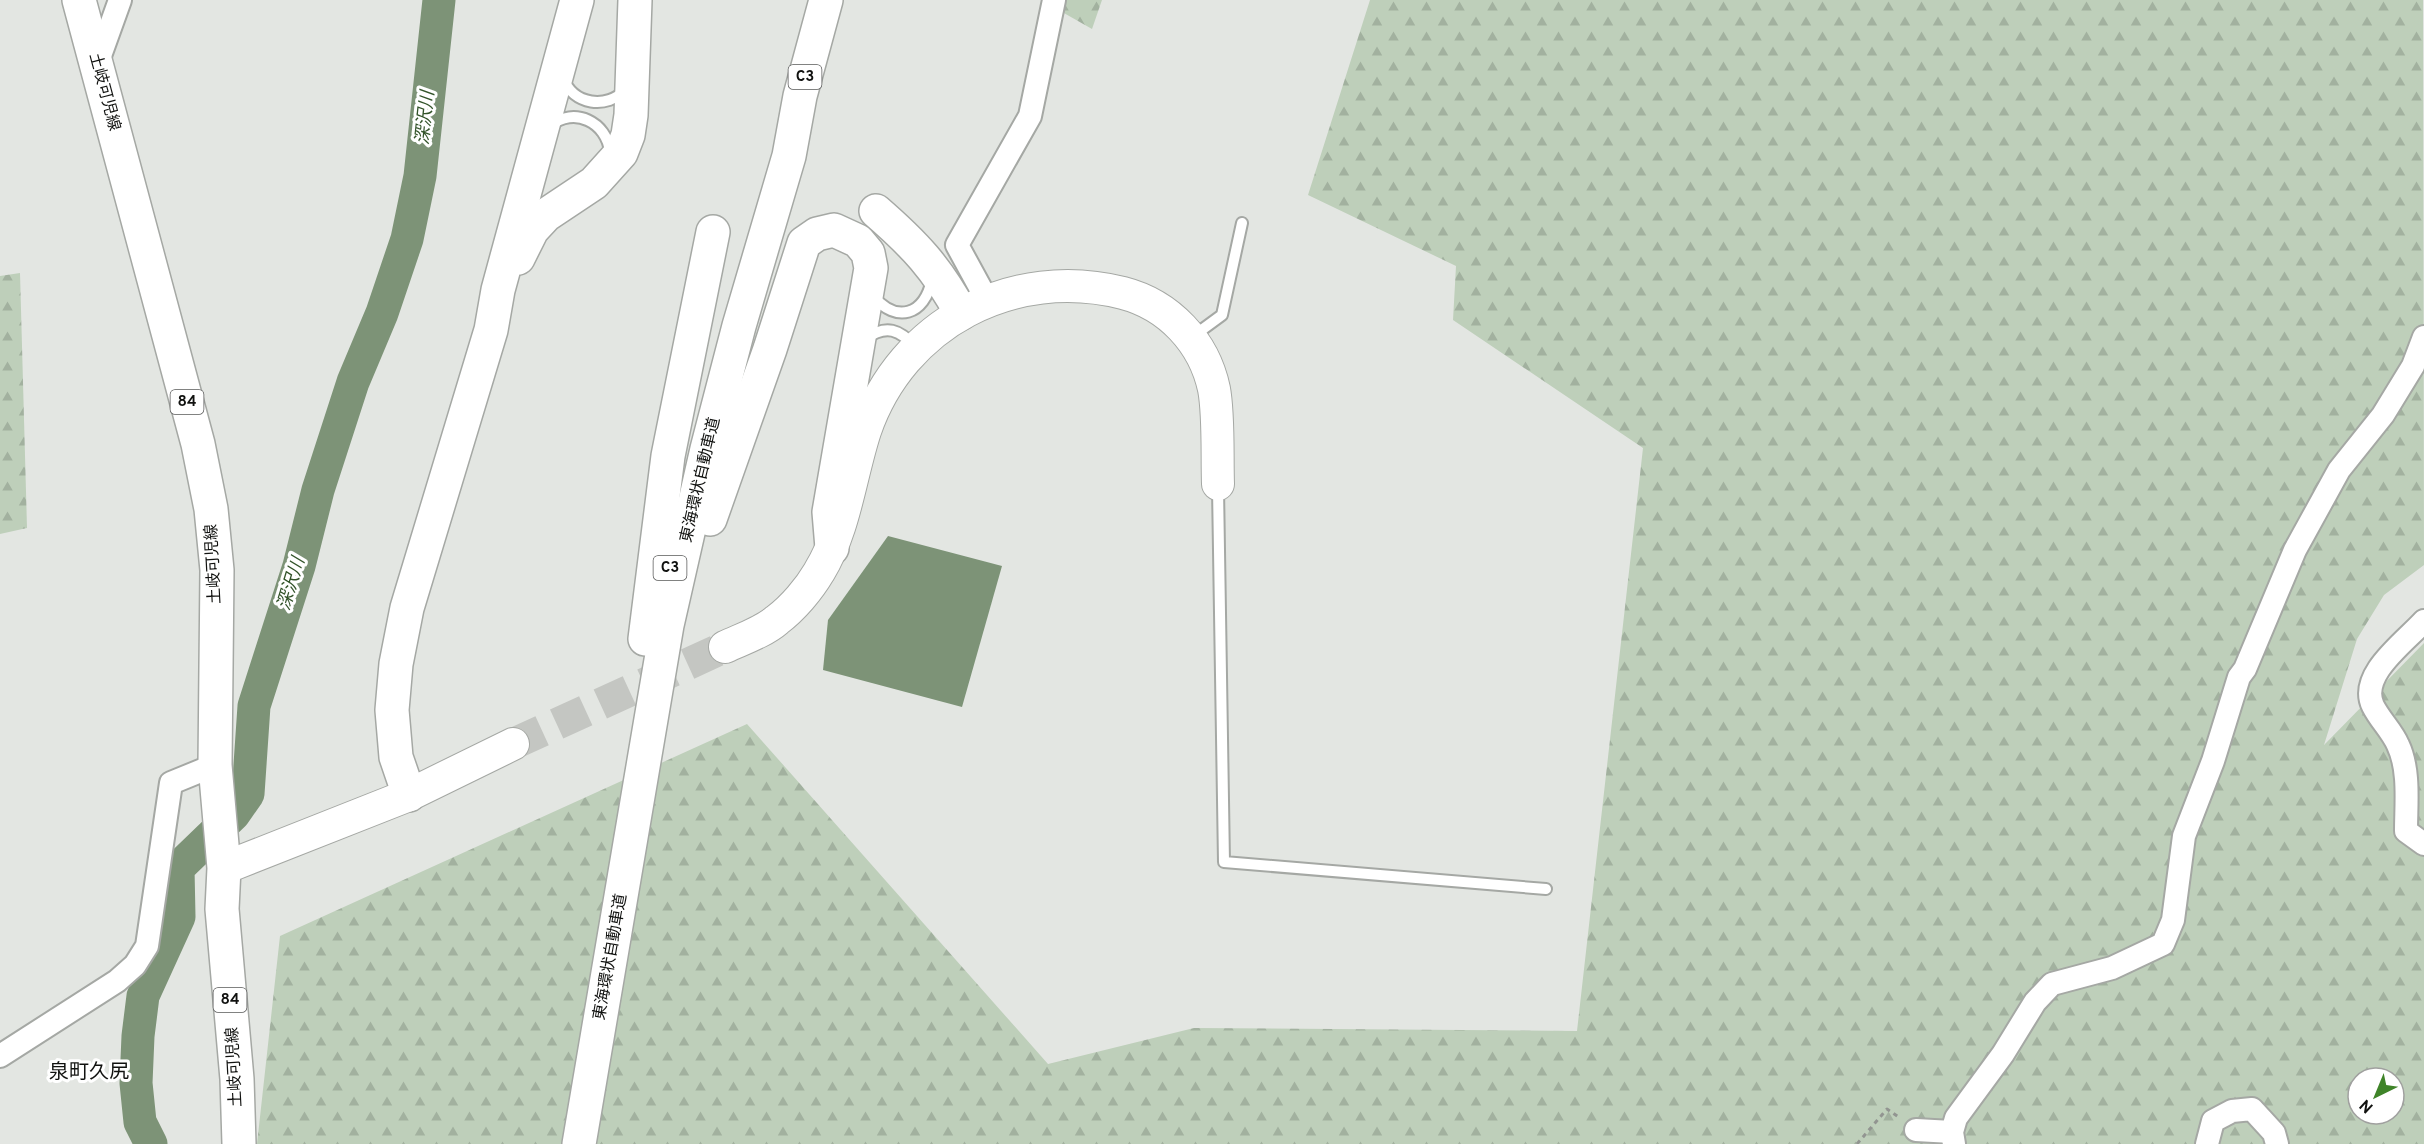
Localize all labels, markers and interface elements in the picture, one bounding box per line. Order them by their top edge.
street label: 土岐可児線 [84,51,124,133]
road number: C3 [788,65,822,89]
water label: 深沢川 [412,88,440,146]
road number: 84 [170,390,204,414]
street label: 東海環状自動車道 [677,415,725,545]
street label: 土岐可児線 [202,524,226,604]
water label: 深沢川 [273,553,311,613]
road number: C3 [654,556,686,580]
street label: 東海環状自動車道 [590,892,632,1022]
road number: 84 [214,988,246,1012]
street label: 土岐可児線 [223,1027,247,1107]
district label: 泉町久尻 [49,1060,129,1086]
north arrow [2346,1066,2406,1126]
text: N [2356,1094,2378,1117]

